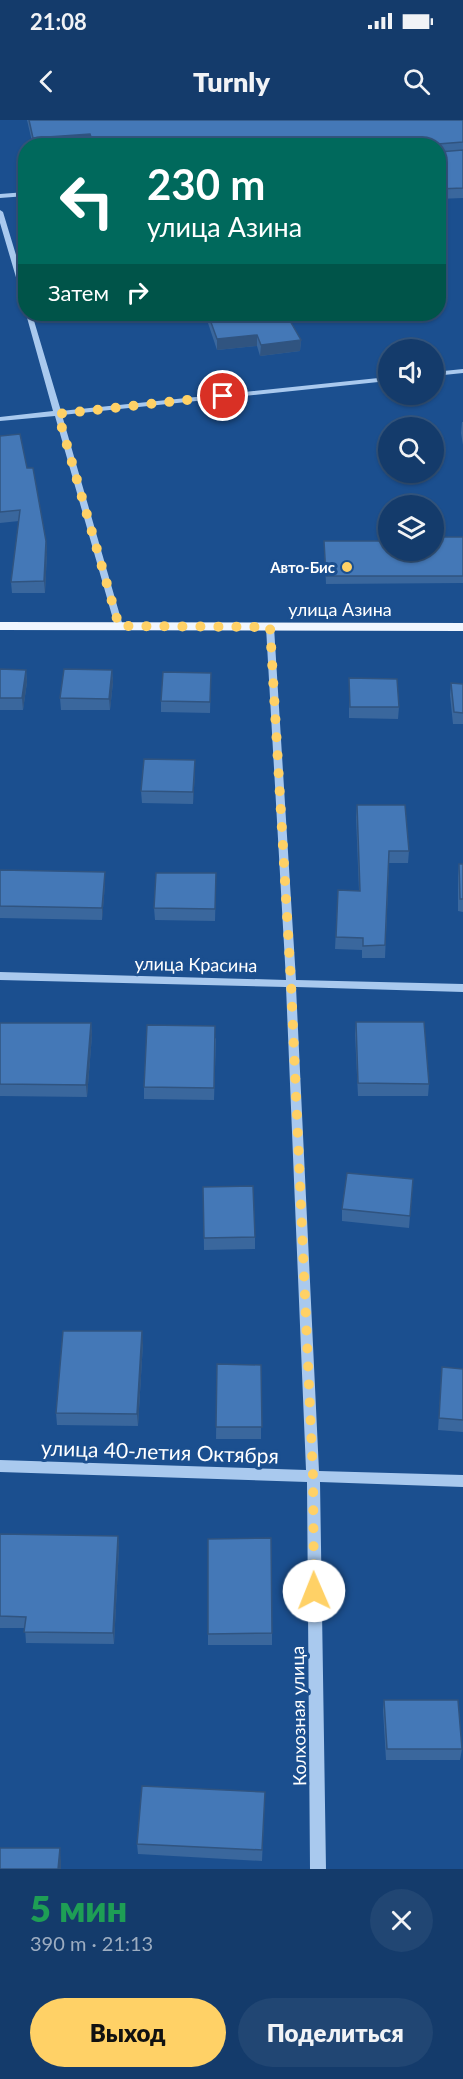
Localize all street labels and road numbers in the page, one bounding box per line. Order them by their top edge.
street label: улица Азина [288,598,392,620]
street label: улица Красина [134,952,258,976]
street label: улица 40-летия Октября [41,1434,279,1468]
street label: Колхозная улица [286,1646,310,1786]

